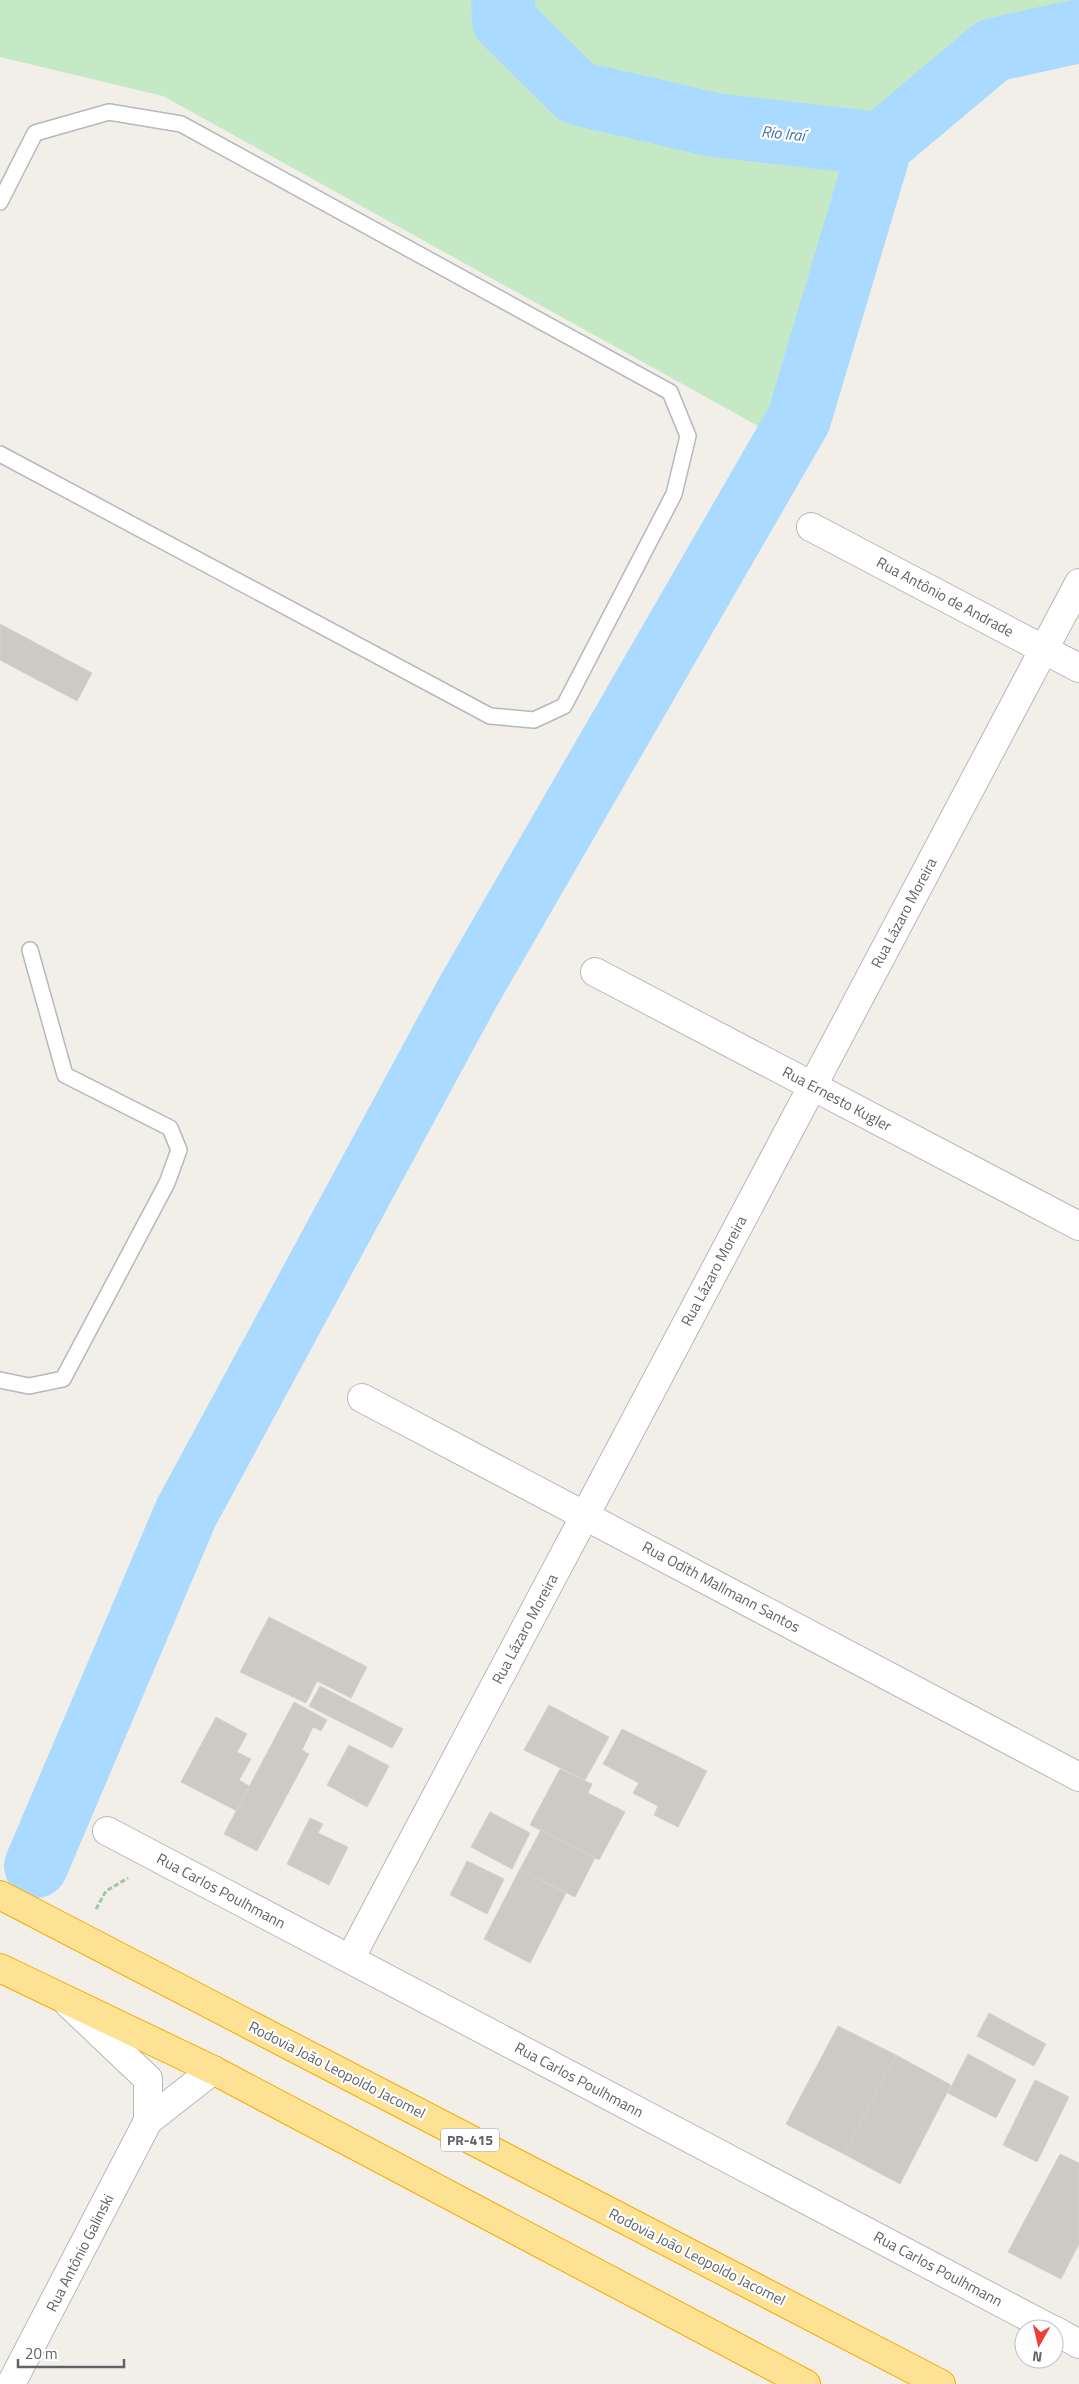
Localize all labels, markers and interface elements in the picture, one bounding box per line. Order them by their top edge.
water label: Rio Iraí [760,119,810,148]
street label: Rua Antônio de Andrade [872,551,1018,643]
street label: Rua Lázaro Moreira [865,853,943,972]
street label: Rua Ernesto Kugler [779,1060,896,1137]
street label: Rua Lázaro Moreira [675,1211,753,1330]
street label: Rua Odith Mallmann Santos [638,1535,804,1638]
street label: Rua Lázaro Moreira [486,1569,564,1688]
street label: Rua Carlos Poulhmann [153,1847,290,1934]
street label: Rodovia João Leopoldo Jacomel [245,2015,430,2124]
street label: Rua Carlos Poulhmann [511,2036,648,2123]
road number: PR-415 [441,2128,499,2152]
street label: Rua Antônio Galinski [40,2190,119,2316]
street label: Rodovia João Leopoldo Jacomel [605,2202,790,2311]
street label: Rua Carlos Poulhmann [870,2225,1007,2312]
north arrow [1014,2319,1064,2369]
scale bar [18,2336,124,2368]
text: 20 m [25,2342,58,2365]
text: N [1031,2346,1043,2368]

